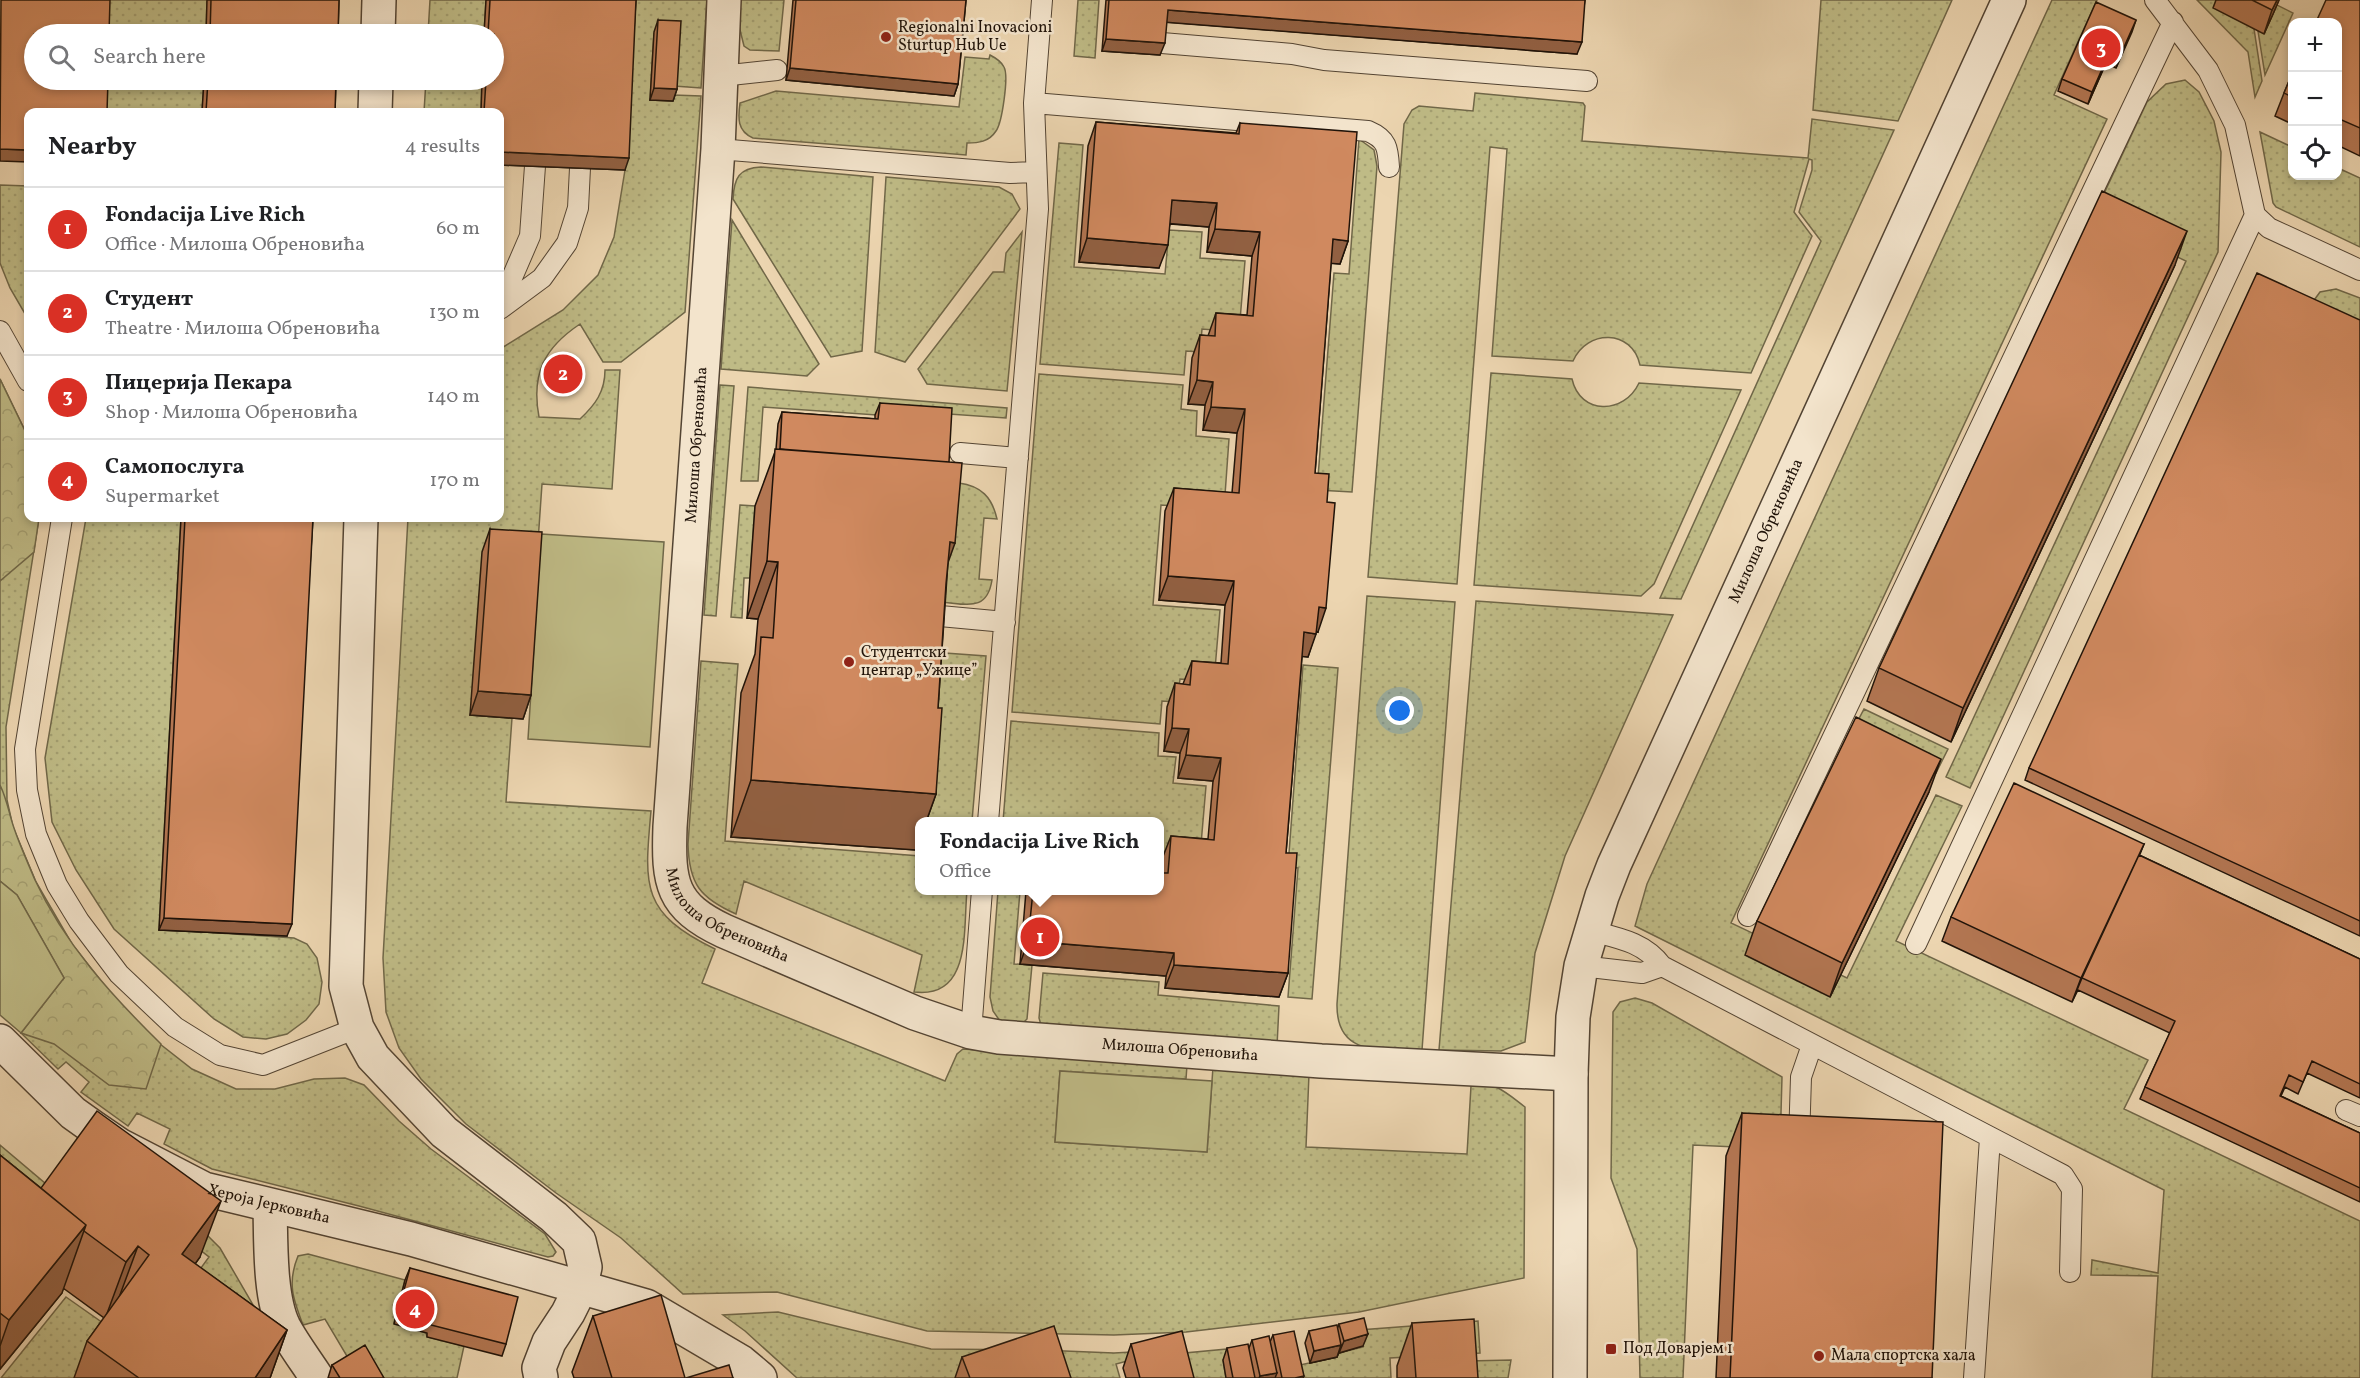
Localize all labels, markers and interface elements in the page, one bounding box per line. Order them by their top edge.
place label: Regionalni Inovacioni Sturtup Hub Ue [898,17,1053,57]
map controls [2288,18,2342,180]
button: + [2288,18,2342,72]
search box [24,24,504,90]
pin: 3 [2082,26,2120,70]
marker: Regionalni Inovacioni Sturtup Hub Ue [879,30,893,44]
icon: search [45,41,78,74]
text: Search here [93,42,206,73]
button: − [2288,72,2342,126]
button: locate [2288,126,2342,180]
text: Nearby [48,129,137,165]
text: 4 results [405,133,480,161]
text: Fondacija Live Rich [105,200,305,231]
text: 1 [63,215,72,243]
text: 60 m [436,215,480,243]
text: Office · Милоша Обреновића [105,231,365,259]
text: Студент [105,284,193,315]
text: 2 [62,299,73,327]
text: 130 m [429,299,480,327]
text: Theatre · Милоша Обреновића [105,315,380,343]
pin: 2 [544,352,582,397]
street label: Милоша Обреновића [681,366,713,524]
text: Пицерија Пекара [105,368,292,399]
text: 3 [62,383,73,411]
text: 140 m [427,383,480,411]
text: Shop · Милоша Обреновића [105,399,358,427]
text: Самопослуга [105,452,245,483]
street label: Милоша Обреновића [1724,455,1809,607]
text: 4 [61,467,74,495]
text: 170 m [430,467,480,495]
text: Supermarket [105,483,220,511]
place label: Студентски центар „Ужице” [861,642,977,682]
marker: Студентски центар „Ужице” [842,655,856,669]
your location [1385,696,1414,725]
popup [915,817,1164,895]
text: Fondacija Live Rich [939,827,1140,858]
text: Office [939,858,991,886]
street label: Милоша Обреновића [659,866,792,969]
pin: 1 [1020,914,1060,960]
street label: Милоша Обреновића [1101,1034,1259,1067]
street label: Хероја Јерковића [205,1179,332,1230]
pin: 4 [396,1286,434,1332]
place label: Под Доварјем 1 [1623,1338,1733,1360]
marker: Под Доварјем 1 [1604,1342,1618,1356]
place label: Мала спортска хала [1831,1345,1976,1367]
marker: Мала спортска хала [1812,1349,1826,1363]

